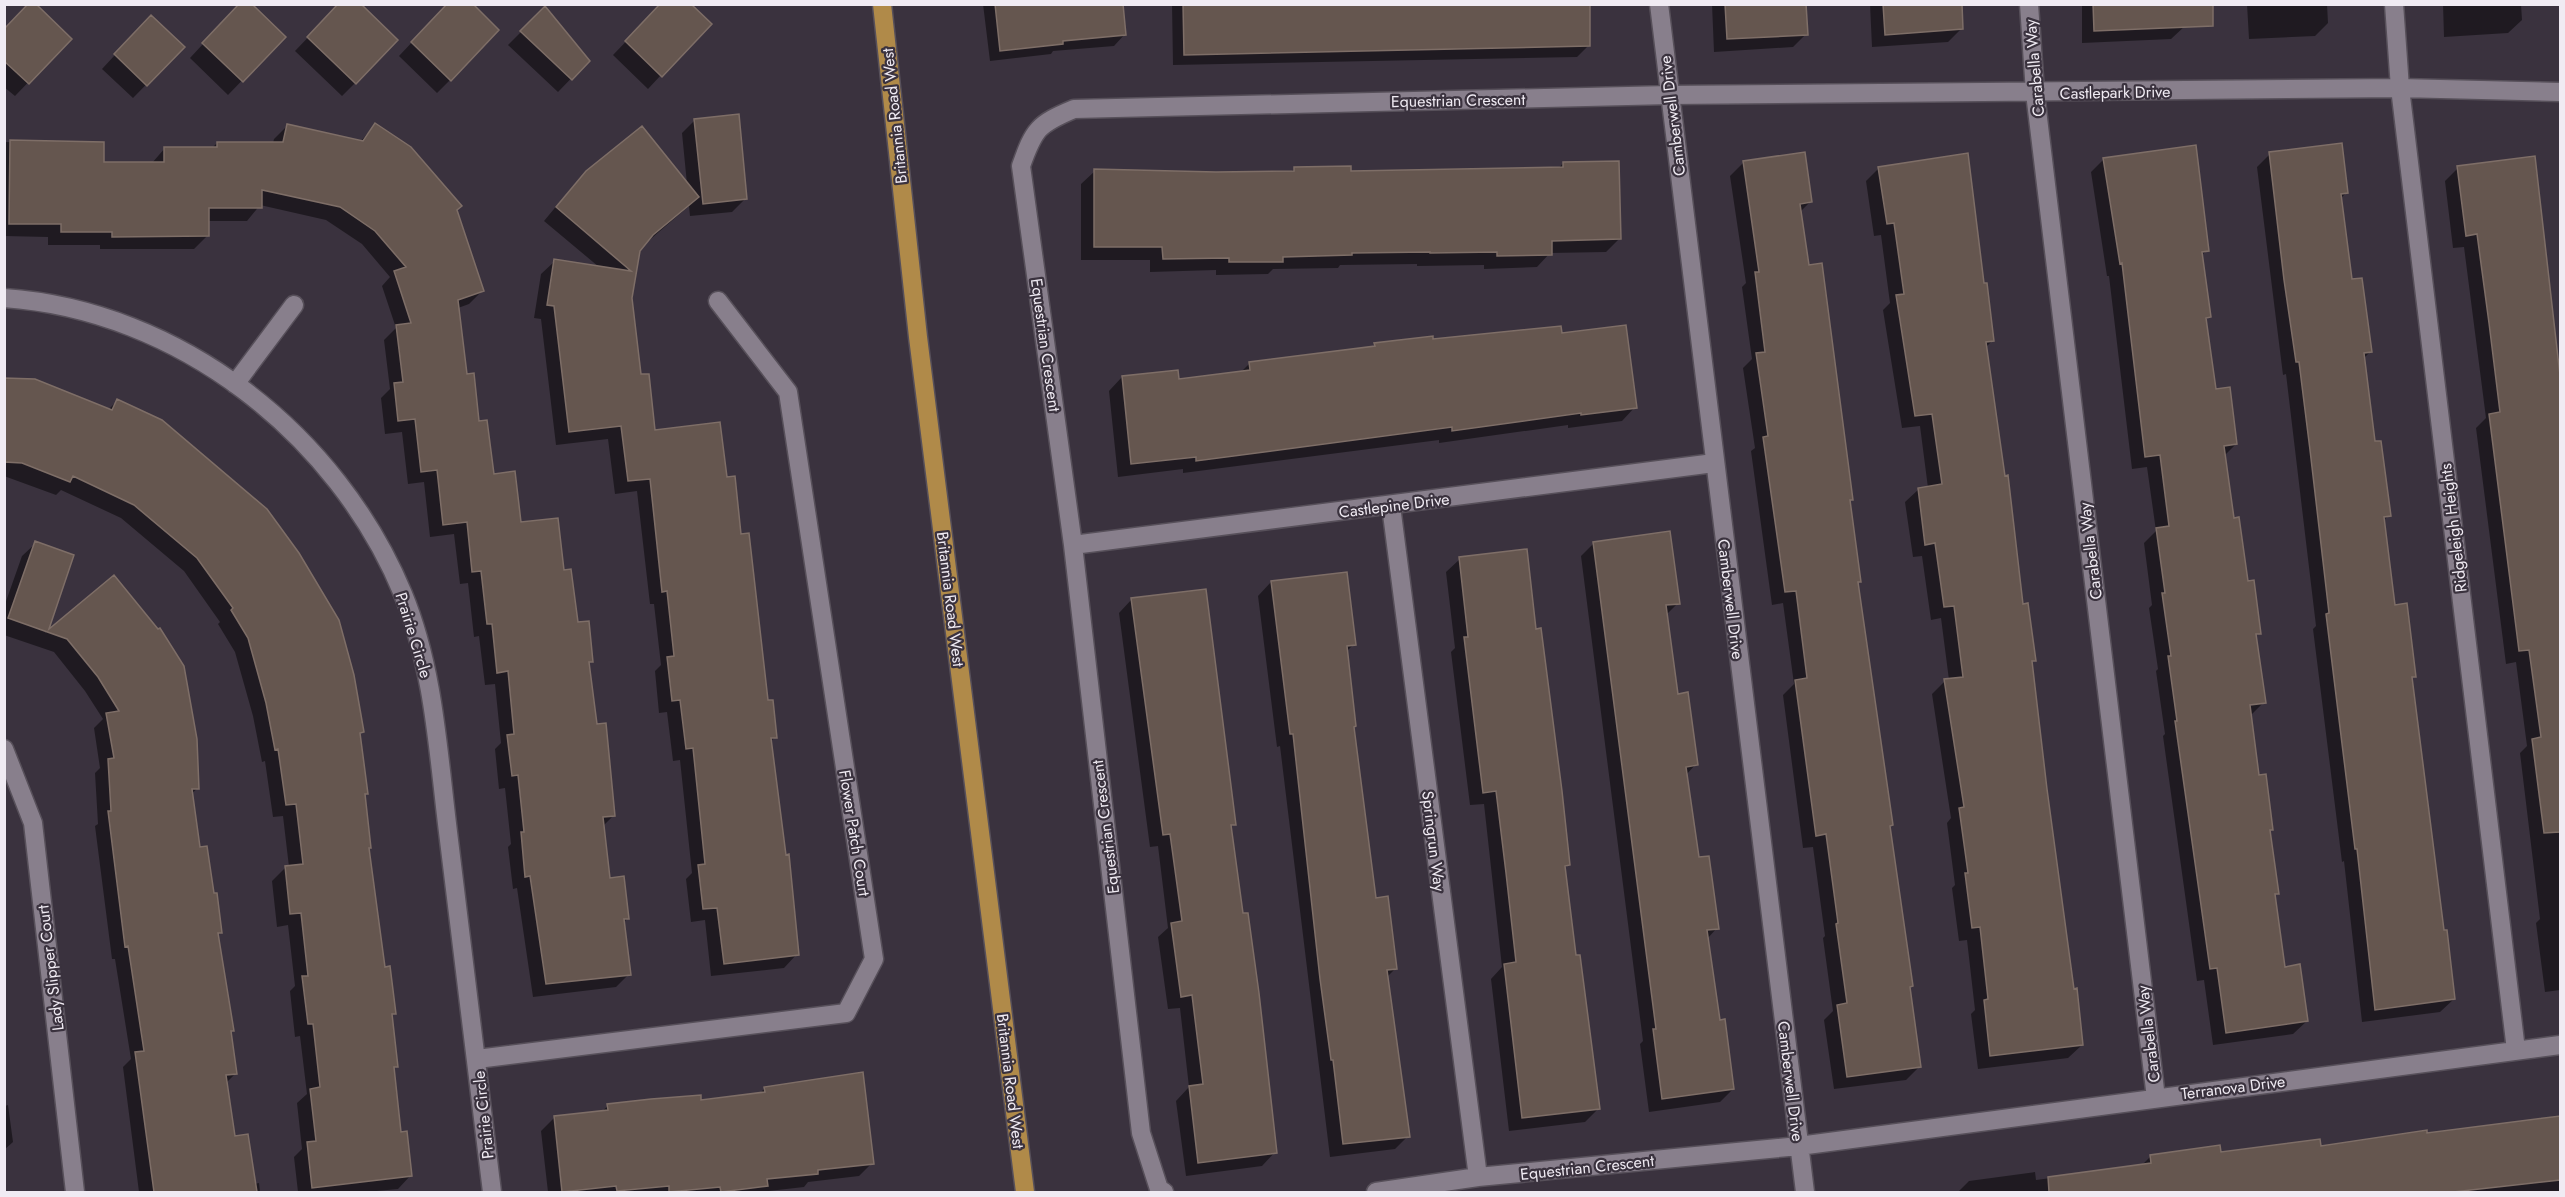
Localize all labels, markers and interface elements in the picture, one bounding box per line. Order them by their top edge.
street label: Carabella Way [2019,17,2050,118]
street label: Britannia Road West [876,47,913,185]
street label: Camberwell Drive [1654,54,1691,177]
street label: Castlepark Drive [2060,80,2170,105]
street label: Equestrian Crescent [1391,88,1526,113]
street label: Equestrian Crescent [1025,277,1066,413]
street label: Ridgeleigh Heights [2434,462,2473,594]
street label: Castlepine Drive [1337,487,1451,524]
street label: Carabella Way [2073,500,2108,601]
street label: Britannia Road West [931,530,970,668]
street label: Camberwell Drive [1712,538,1749,661]
street label: Prairie Circle [390,590,437,681]
street label: Equestrian Crescent [1086,759,1125,895]
street label: Flower Patch Court [833,768,876,898]
street label: Springrun Way [1416,790,1451,894]
street label: Lady Slipper Court [31,904,70,1032]
street label: Carabella Way [2131,983,2166,1084]
street label: Britannia Road West [991,1012,1030,1150]
street label: Camberwell Drive [1772,1020,1809,1143]
street label: Prairie Circle [467,1070,500,1160]
street label: Terranova Drive [2180,1070,2286,1105]
street label: Equestrian Crescent [1519,1149,1655,1186]

